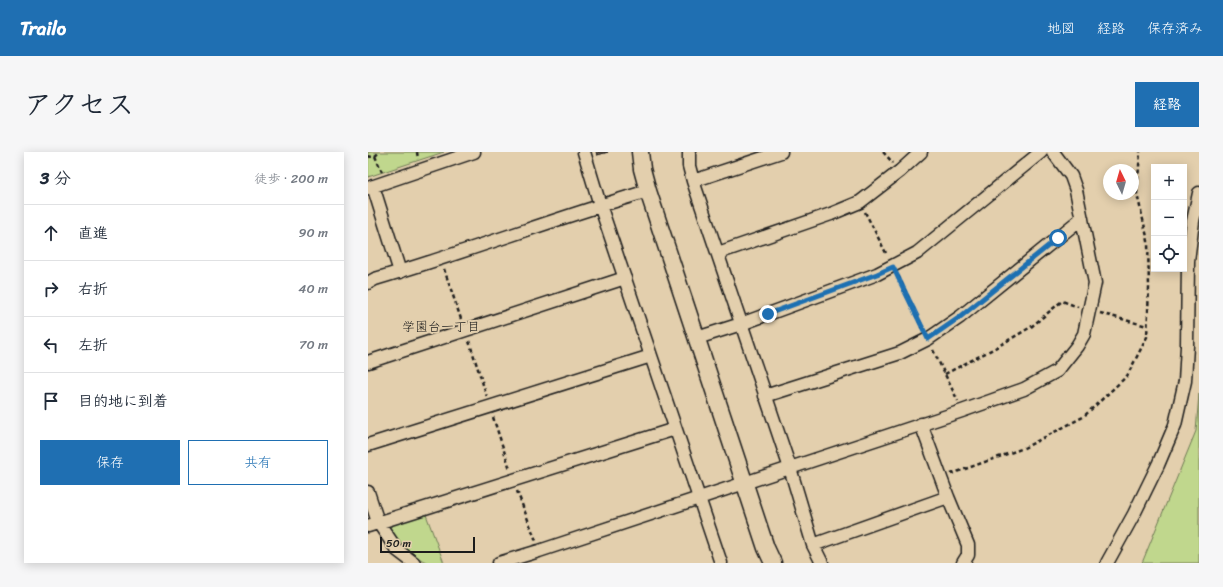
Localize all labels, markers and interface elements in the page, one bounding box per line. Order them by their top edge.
text: Trailo [20,12,66,45]
text: 地図 [1047,16,1075,41]
text: 経路 [1097,16,1125,41]
text: 保存済み [1147,16,1203,41]
text: アクセス [24,80,134,129]
button: 経路 [1135,82,1199,127]
text: 3 分 [40,163,71,193]
north arrow [1103,164,1139,200]
map controls [1151,164,1187,272]
button: + [1151,164,1187,200]
text: 徒歩 · 200 m [254,167,328,190]
button: − [1151,200,1187,236]
text: 直進 [78,220,108,246]
text: 90 m [298,221,328,244]
icon: ahead [40,222,62,244]
route start [1049,229,1067,247]
button: locate [1151,236,1187,272]
text: 右折 [78,276,108,302]
text: 40 m [298,277,328,300]
icon: right [40,278,62,300]
route end [759,305,777,323]
district label: 学園台一丁目 [402,315,480,338]
text: 左折 [78,332,108,358]
text: 70 m [299,333,328,356]
icon: left [40,334,62,356]
text: 目的地に到着 [78,388,168,414]
icon: arrive [40,390,62,412]
button: 保存 [40,440,180,485]
button: 共有 [188,440,328,485]
text: 50 m [386,534,411,553]
scale bar [380,535,475,554]

